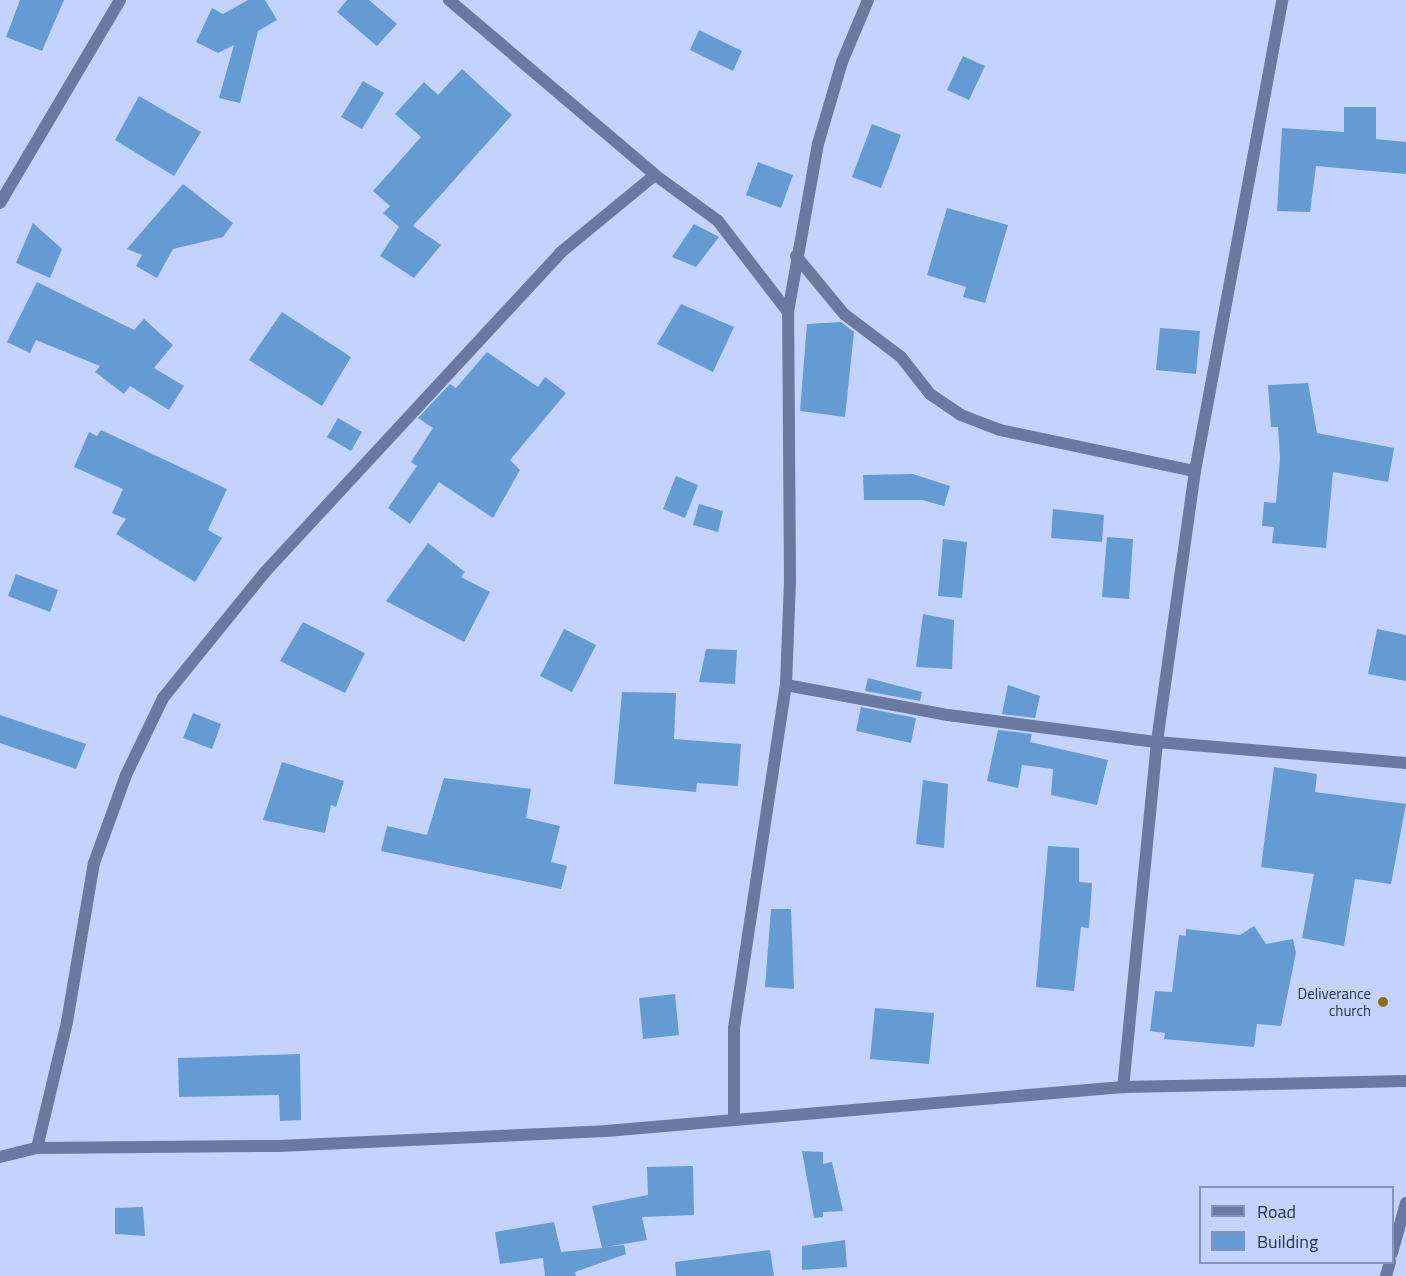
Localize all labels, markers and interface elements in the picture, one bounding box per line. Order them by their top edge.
place label: Deliverance church [1298,984,1371,1019]
marker: Deliverance church [1376,995,1390,1009]
legend [1199,1186,1394,1264]
text: Road [1257,1198,1296,1225]
text: Building [1257,1228,1318,1255]

